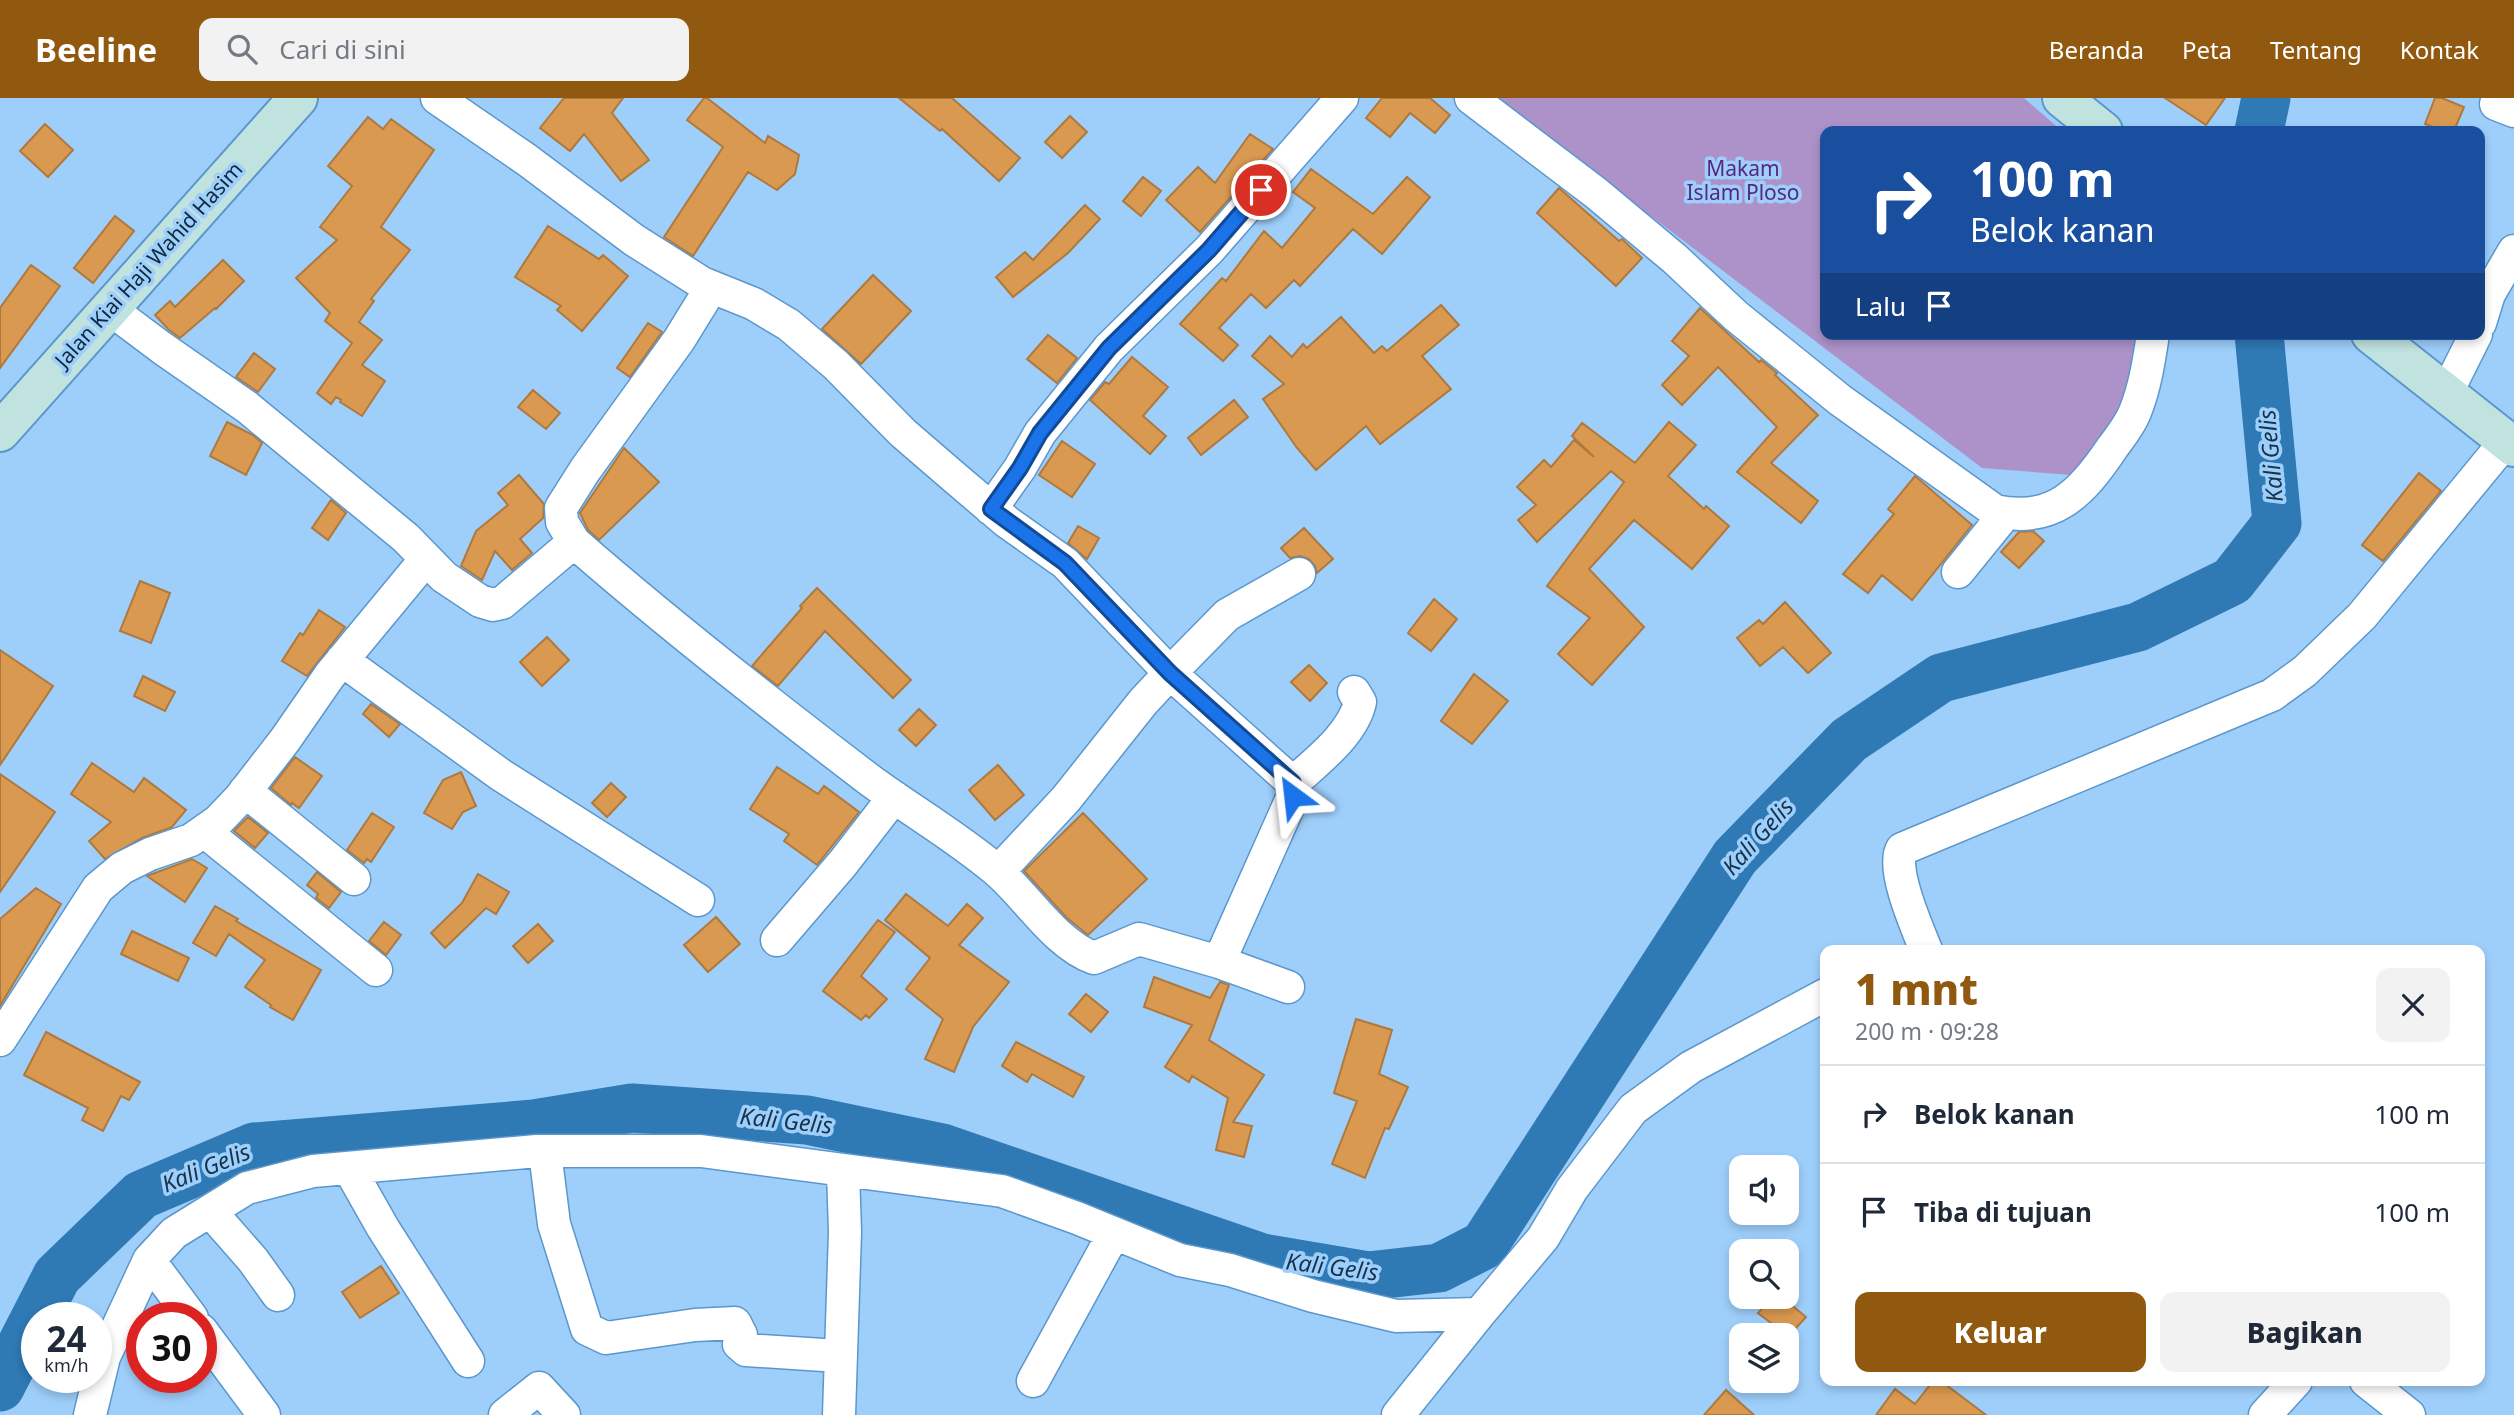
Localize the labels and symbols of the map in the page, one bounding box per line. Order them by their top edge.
park label: Makam Islam Ploso [1686,154,1800,206]
street label: Jalan Kiai Haji Wahid Hasim [47,155,248,375]
pin [1231,160,1291,220]
water label: Kali Gelis [2250,408,2290,504]
position arrow [1256,759,1330,833]
water label: Kali Gelis [1714,791,1800,881]
water label: Kali Gelis [738,1099,834,1141]
water label: Kali Gelis [157,1135,255,1199]
water label: Kali Gelis [1284,1244,1380,1288]
speed limit sign: 30 [126,1302,217,1393]

